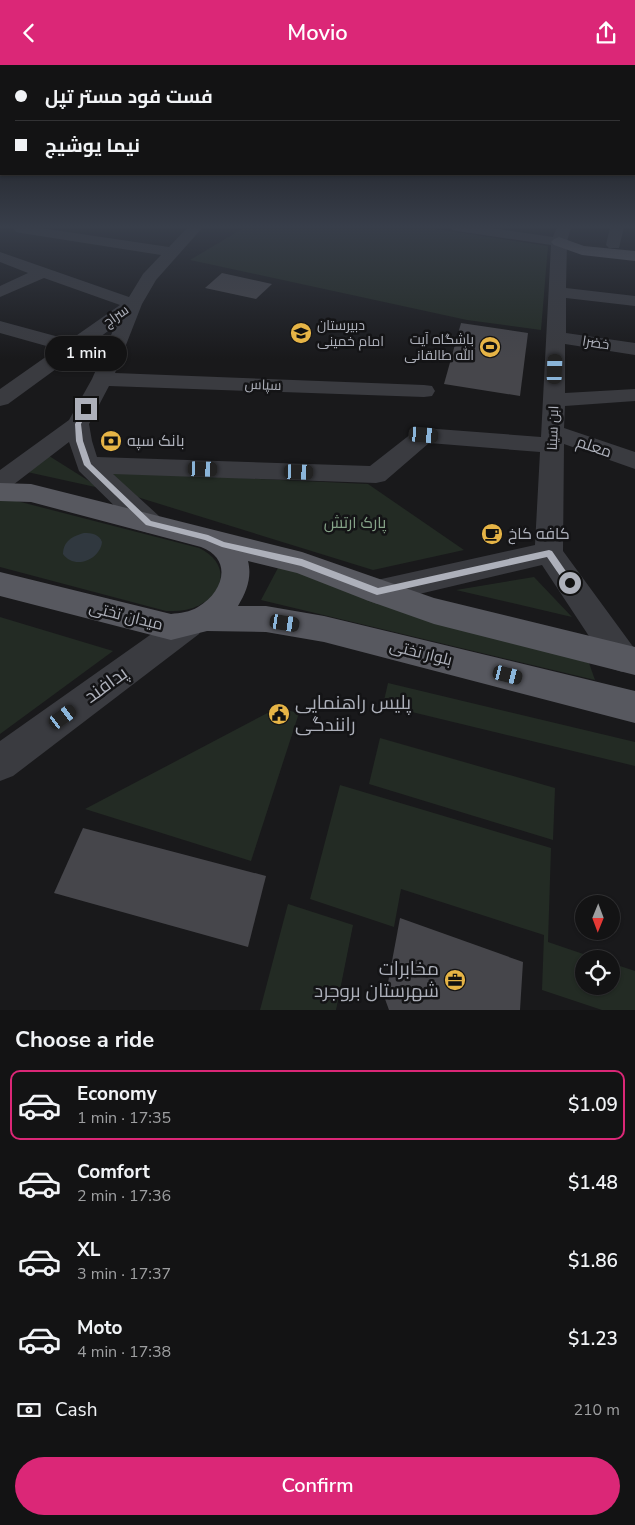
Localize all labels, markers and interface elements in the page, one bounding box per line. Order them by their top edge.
text: Movio [287,18,348,48]
icon: back [15,19,43,47]
icon: share [592,19,620,47]
text: فست فود مستر تپل [45,84,213,110]
text: نیما یوشیج [45,133,140,159]
street label: سراج [99,300,133,332]
place label: دبیرستان امام خمینی [317,316,384,351]
school or university icon: دبیرستان امام خمینی [289,321,313,345]
place label: باشگاه آیت الله طالقانی [404,330,474,365]
street label: خضرا [581,331,611,355]
sports icon: باشگاه آیت الله طالقانی [478,335,502,359]
callout: 1 min [45,337,127,371]
text: 1 min [66,342,106,364]
car [546,354,563,384]
street label: سپاس [244,375,282,395]
route end [75,398,97,420]
street label: ابن سینا [543,405,563,451]
car [408,426,439,444]
bank icon: بانک سپه [99,429,123,453]
place label: بانک سپه [127,430,185,452]
street label: معلم [573,431,615,463]
car [187,461,218,477]
car [283,464,314,480]
park label: پارک ارتش [324,512,387,534]
cafe icon: کافه کاخ [480,522,504,546]
place label: کافه کاخ [508,523,570,545]
route start [559,572,581,594]
street label: میدان تختی [87,596,165,636]
car [269,613,300,633]
street label: بلوار تختی [387,635,455,671]
street label: پدافند [79,660,133,710]
car [491,664,524,686]
place label: پلیس راهنمایی رانندگی [295,690,411,738]
car [46,702,79,732]
public building icon: پلیس راهنمایی رانندگی [267,702,291,726]
north arrow [575,895,620,940]
map controls [575,895,620,995]
button: locate [575,950,620,995]
place label: مخابرات شهرستان بروجرد [314,956,439,1004]
office icon: مخابرات شهرستان بروجرد [443,968,467,992]
text: Choose a ride [15,1025,154,1055]
text: Economy [77,1081,157,1107]
icon: car [17,1083,62,1128]
text: $1.09 [568,1092,618,1118]
text: 1 min · 17:35 [77,1107,171,1129]
text: Comfort [77,1159,150,1185]
icon: car [17,1161,62,1206]
text: $1.48 [568,1170,618,1196]
text: 2 min · 17:36 [77,1185,171,1207]
text: XL [77,1237,100,1263]
icon: car [17,1239,62,1284]
text: $1.86 [568,1248,618,1274]
text: 3 min · 17:37 [77,1263,171,1285]
text: Moto [77,1315,123,1341]
icon: car [17,1317,62,1362]
text: $1.23 [568,1326,618,1352]
text: 4 min · 17:38 [77,1341,171,1363]
icon: cash [15,1396,43,1424]
text: Cash [55,1397,97,1423]
text: 210 m [573,1399,620,1421]
button: Confirm [15,1457,620,1515]

